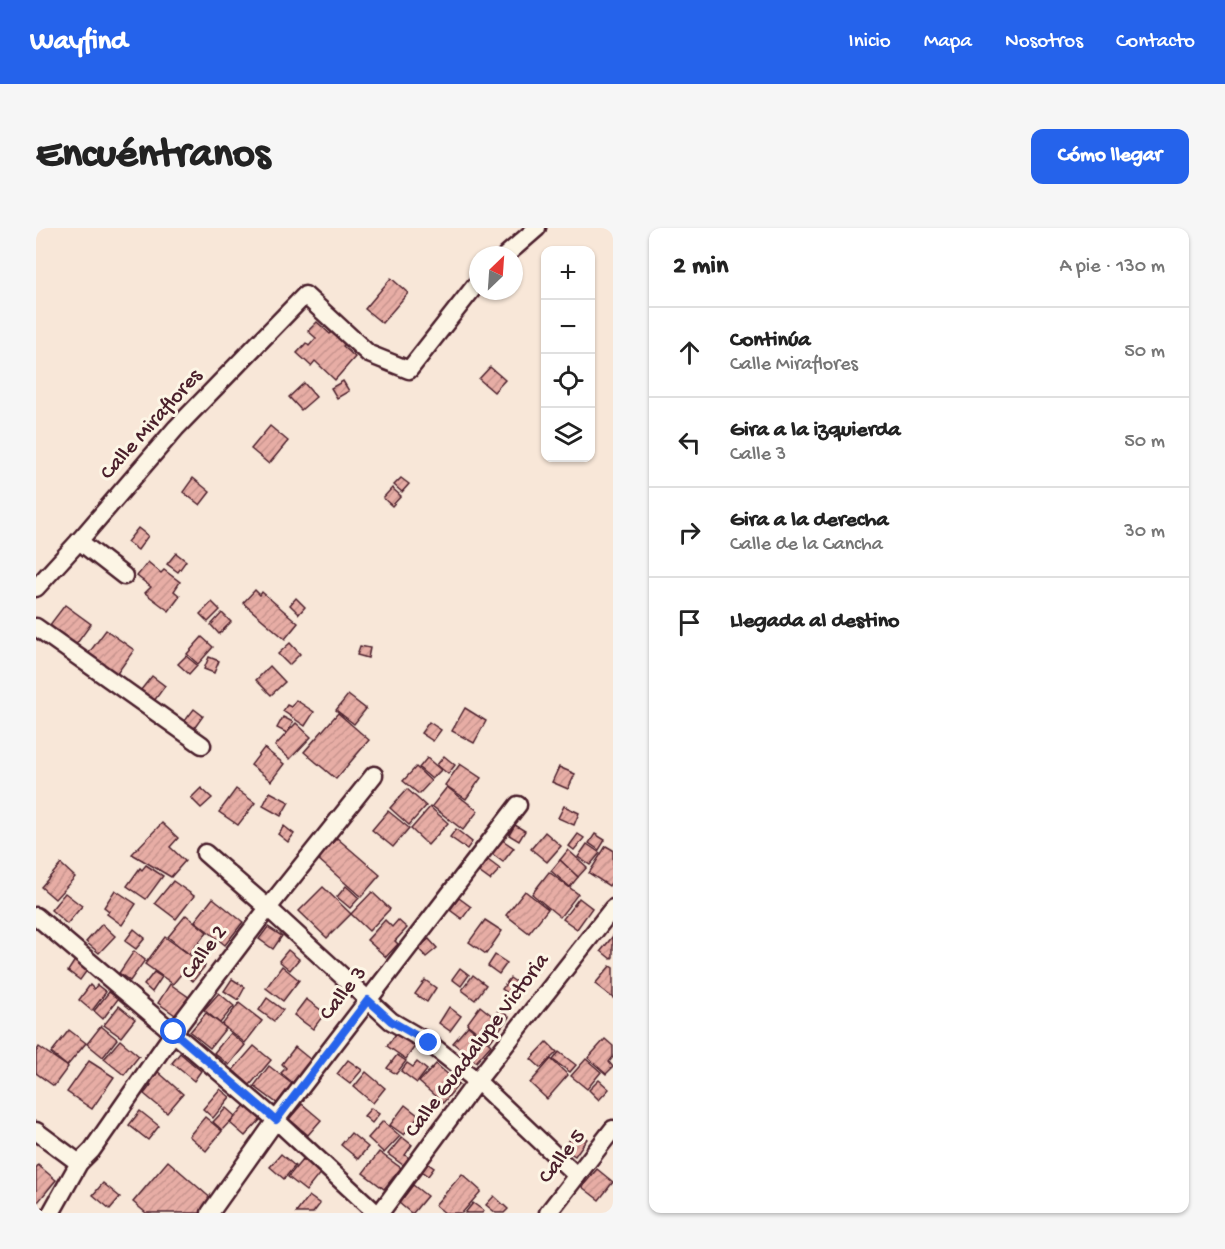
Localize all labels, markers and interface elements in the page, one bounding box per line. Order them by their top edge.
text: Wayfind [30,26,127,59]
text: Inicio [849,30,891,55]
text: Mapa [924,30,972,55]
text: Nosotros [1005,30,1083,55]
text: Contacto [1116,30,1195,55]
button: Cómo llegar [1031,129,1189,184]
text: Encuéntranos [36,132,270,181]
north arrow [469,246,523,300]
map controls [541,246,595,462]
button: + [541,246,595,300]
text: 2 min [673,252,728,283]
text: A pie · 130 m [1059,256,1165,279]
button: − [541,300,595,354]
text: Continúa [730,328,811,354]
icon: ahead [673,336,706,369]
text: 50 m [1124,341,1165,364]
button: locate [541,354,595,408]
text: Calle Miraflores [730,354,858,377]
street label: Calle Miraflores [95,363,209,486]
button: layers [541,408,595,462]
text: Gira a la izquierda [730,418,901,444]
icon: left [673,426,706,459]
text: 50 m [1124,431,1165,454]
text: Calle 3 [730,444,786,467]
text: Gira a la derecha [730,508,888,534]
icon: right [673,516,706,549]
text: 30 m [1124,521,1165,544]
text: Calle de la Cancha [730,534,883,557]
icon: arrive [673,606,706,639]
text: Llegada al destino [730,609,900,635]
street label: Calle 2 [176,921,234,985]
street label: Calle Guadalupe Victoria [400,948,556,1143]
street label: Calle 3 [315,962,373,1026]
route start [160,1018,186,1044]
route end [415,1029,441,1055]
street label: Calle 5 [534,1125,592,1189]

